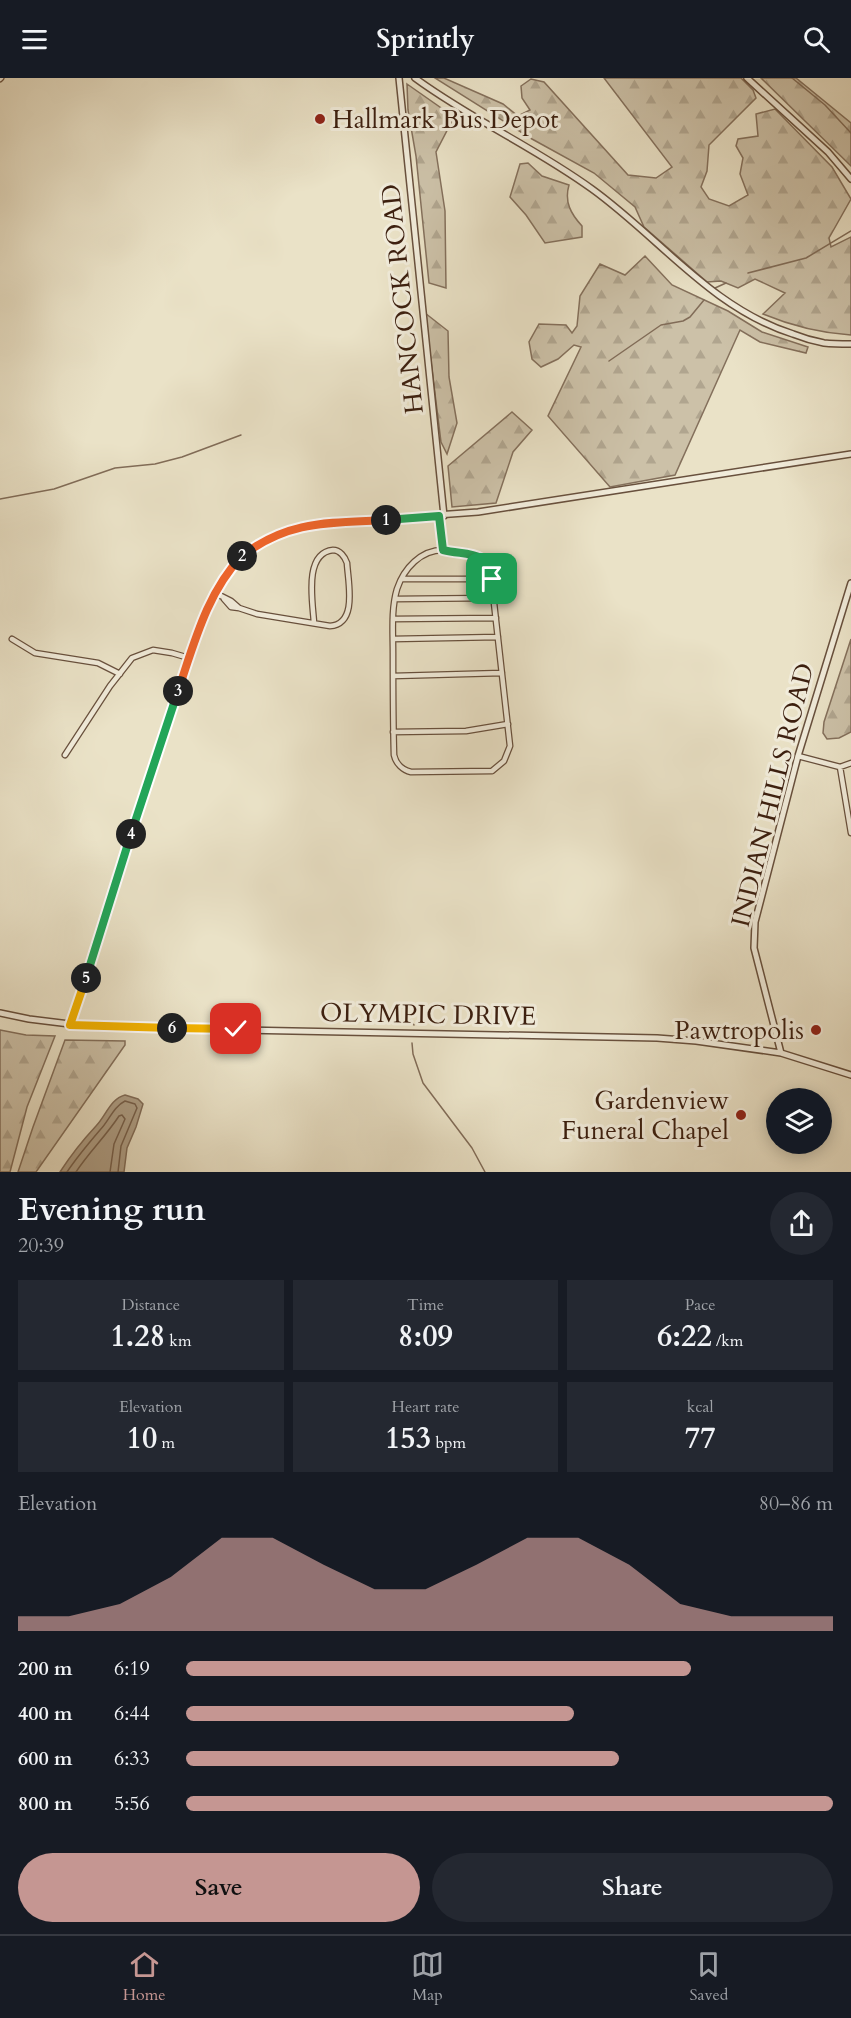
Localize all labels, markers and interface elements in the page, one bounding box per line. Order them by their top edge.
text: Sprintly [376,21,475,58]
icon: menu [18,23,51,56]
icon: search [800,23,833,56]
place label: Hallmark Bus Depot [332,102,558,137]
marker: Hallmark Bus Depot [313,112,327,126]
street label: HANCOCK ROAD [373,182,432,416]
pin: 1 [371,505,401,535]
text: 1 [382,509,390,531]
pin: 2 [227,541,257,571]
text: 2 [238,545,246,567]
pin [466,553,517,604]
icon: arrive [475,562,508,595]
street label: INDIAN HILLS ROAD [723,659,822,931]
pin: 3 [163,676,193,706]
text: 3 [174,680,182,702]
pin: 4 [116,819,146,849]
text: 4 [127,823,135,845]
pin: 5 [71,963,101,993]
text: 5 [82,967,90,989]
street label: OLYMPIC DRIVE [320,995,536,1034]
pin [210,1003,261,1054]
icon: check [219,1012,252,1045]
pin: 6 [157,1013,187,1043]
place label: Pawtropolis [674,1013,804,1048]
text: 6 [168,1017,176,1039]
marker: Pawtropolis [809,1023,823,1037]
place label: Gardenview Funeral Chapel [561,1083,729,1148]
map controls [766,1088,832,1154]
button: layers [766,1088,832,1154]
marker: Gardenview Funeral Chapel [734,1108,748,1122]
text: Evening run [18,1187,206,1232]
button: share [770,1192,833,1255]
text: 20:39 [18,1232,64,1259]
text: Distance [122,1294,180,1316]
text: Time [407,1294,444,1316]
text: Pace [685,1294,716,1316]
text: 1.28 [110,1316,165,1357]
text: 8:09 [398,1316,453,1357]
text: 6:22 [657,1316,712,1357]
text: km [165,1330,191,1352]
text: /km [712,1330,743,1352]
text: Elevation [119,1396,183,1418]
text: Heart rate [392,1396,459,1418]
text: kcal [687,1396,714,1418]
text: 10 [127,1418,157,1459]
text: 153 [385,1418,431,1459]
text: 77 [685,1418,716,1459]
text: m [157,1432,175,1454]
text: bpm [431,1432,466,1454]
text: Elevation [18,1490,97,1517]
text: 80–86 m [759,1490,833,1517]
text: 200 m [18,1655,73,1682]
text: 6:19 [114,1655,150,1682]
text: 400 m [18,1700,73,1727]
text: 6:44 [114,1700,150,1727]
text: 600 m [18,1745,73,1772]
text: 6:33 [114,1745,150,1772]
text: 800 m [18,1790,73,1817]
text: 5:56 [114,1790,150,1817]
button: Save [18,1853,420,1922]
button: Share [432,1853,833,1922]
tab: Home [123,1948,166,2006]
tab: Map [411,1948,444,2006]
tab: Saved [689,1948,728,2006]

